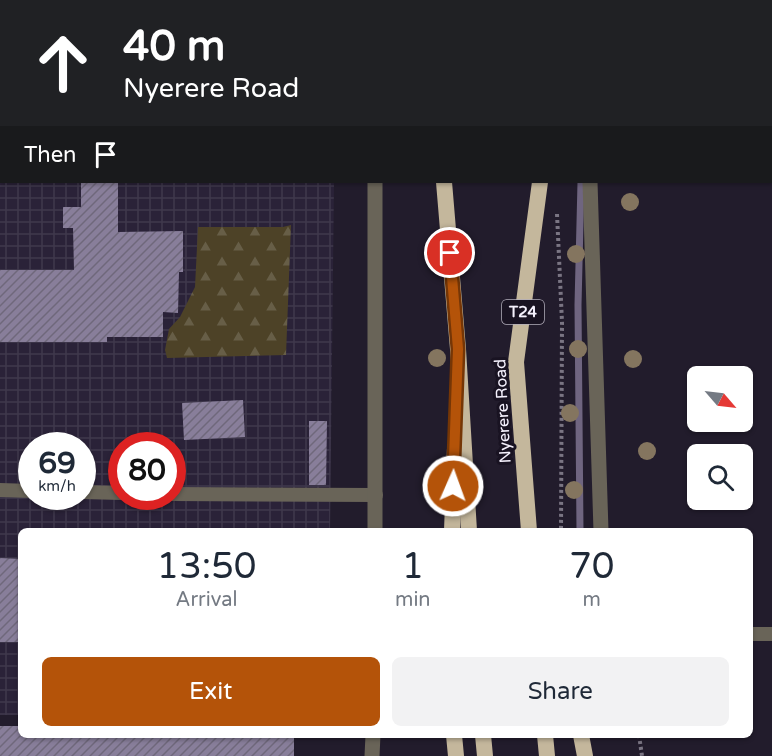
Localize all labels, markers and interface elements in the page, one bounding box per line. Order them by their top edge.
text: 40 m [123,21,225,72]
icon: ahead [24,24,102,102]
text: Nyerere Road [123,72,299,105]
icon: arrive [89,138,122,171]
text: Then [24,142,77,168]
pin [424,227,475,278]
icon: arrive [433,236,466,269]
road number: T24 [502,300,544,324]
street label: Nyerere Road [490,358,516,464]
north arrow [687,366,753,432]
map controls [687,366,753,510]
speed limit sign: 80 [108,432,186,510]
button: search [687,444,753,510]
text: 69 [38,445,76,482]
position arrow [421,454,485,518]
text: km/h [38,477,76,495]
text: 13:50 [157,545,256,588]
text: 1 [401,545,424,588]
text: 70 [569,545,614,588]
text: Arrival [176,588,237,612]
text: min [395,588,431,612]
text: m [583,588,601,612]
button: Exit [42,657,380,726]
button: Share [392,657,729,726]

